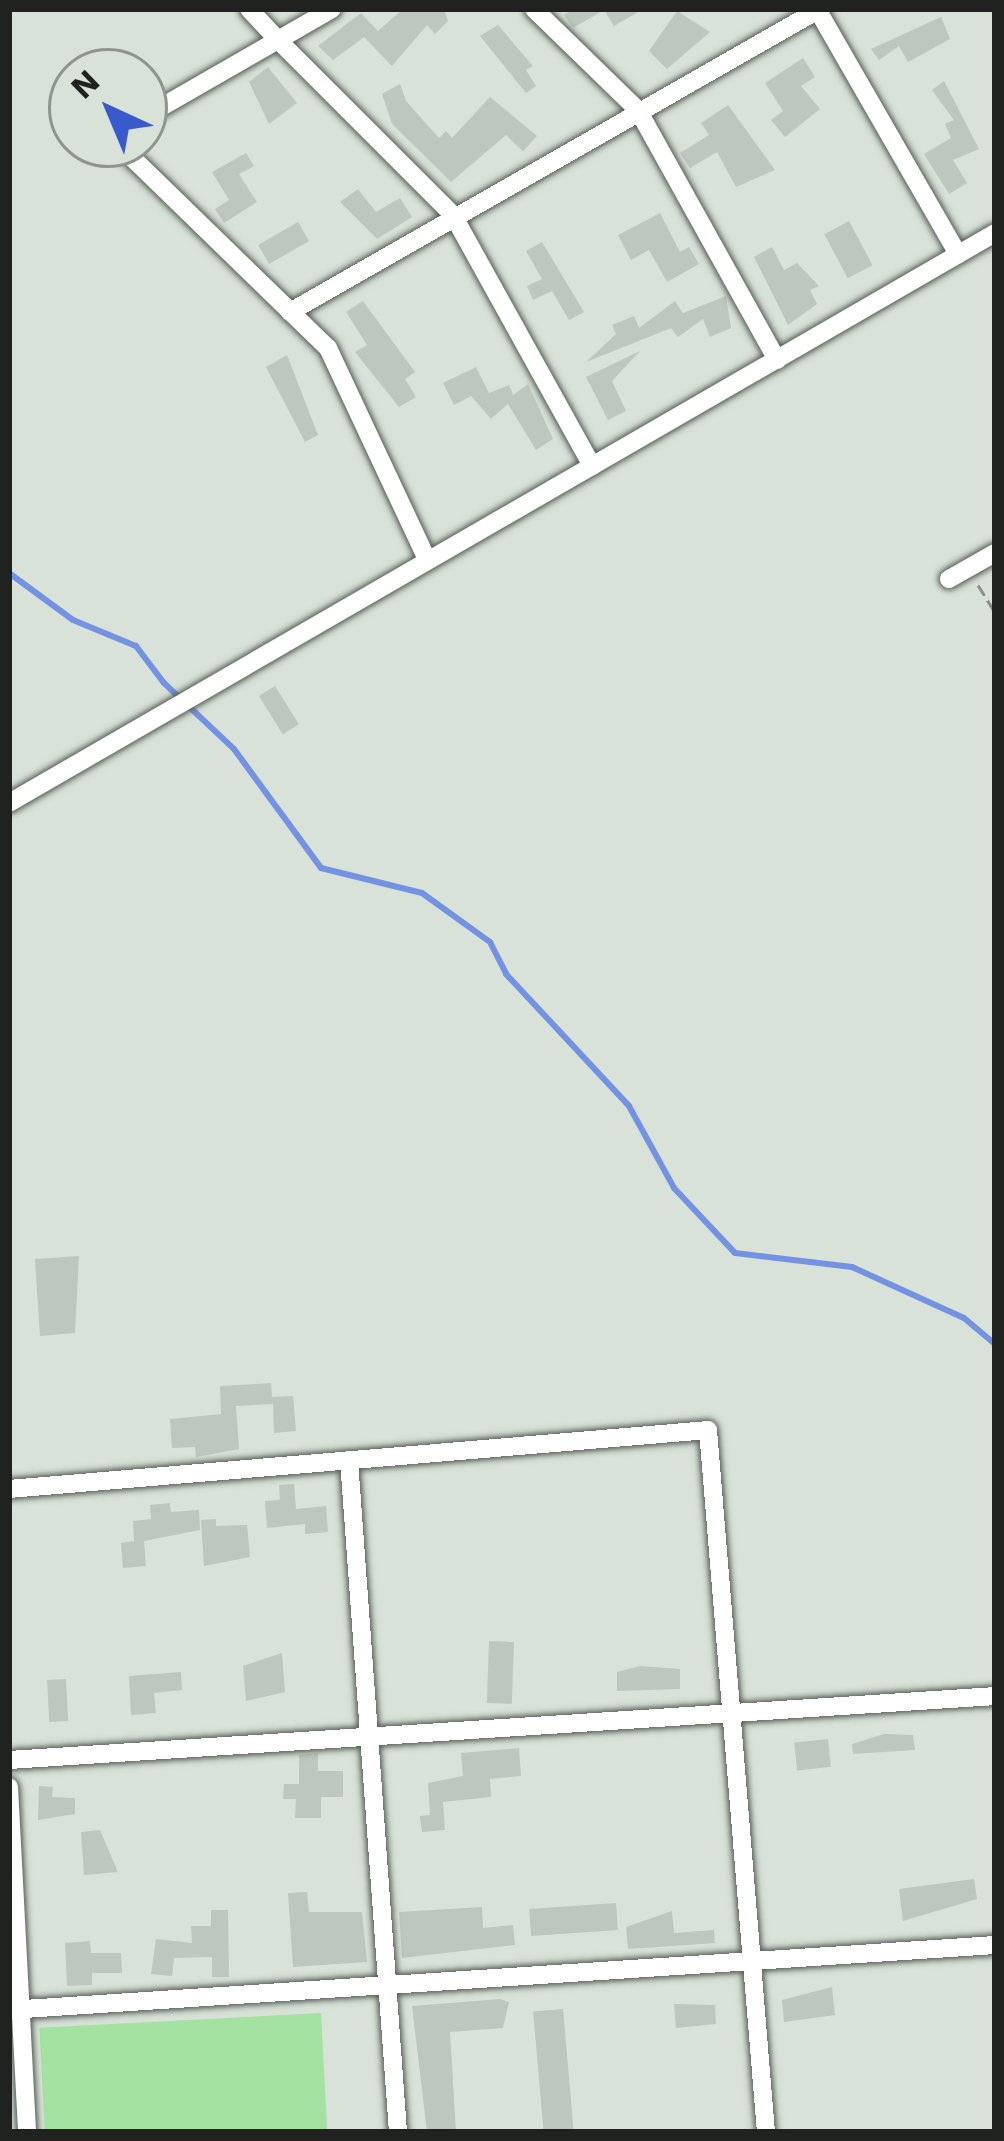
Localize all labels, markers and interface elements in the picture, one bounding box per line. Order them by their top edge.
north arrow [48,48,168,168]
text: N [62,61,107,106]

